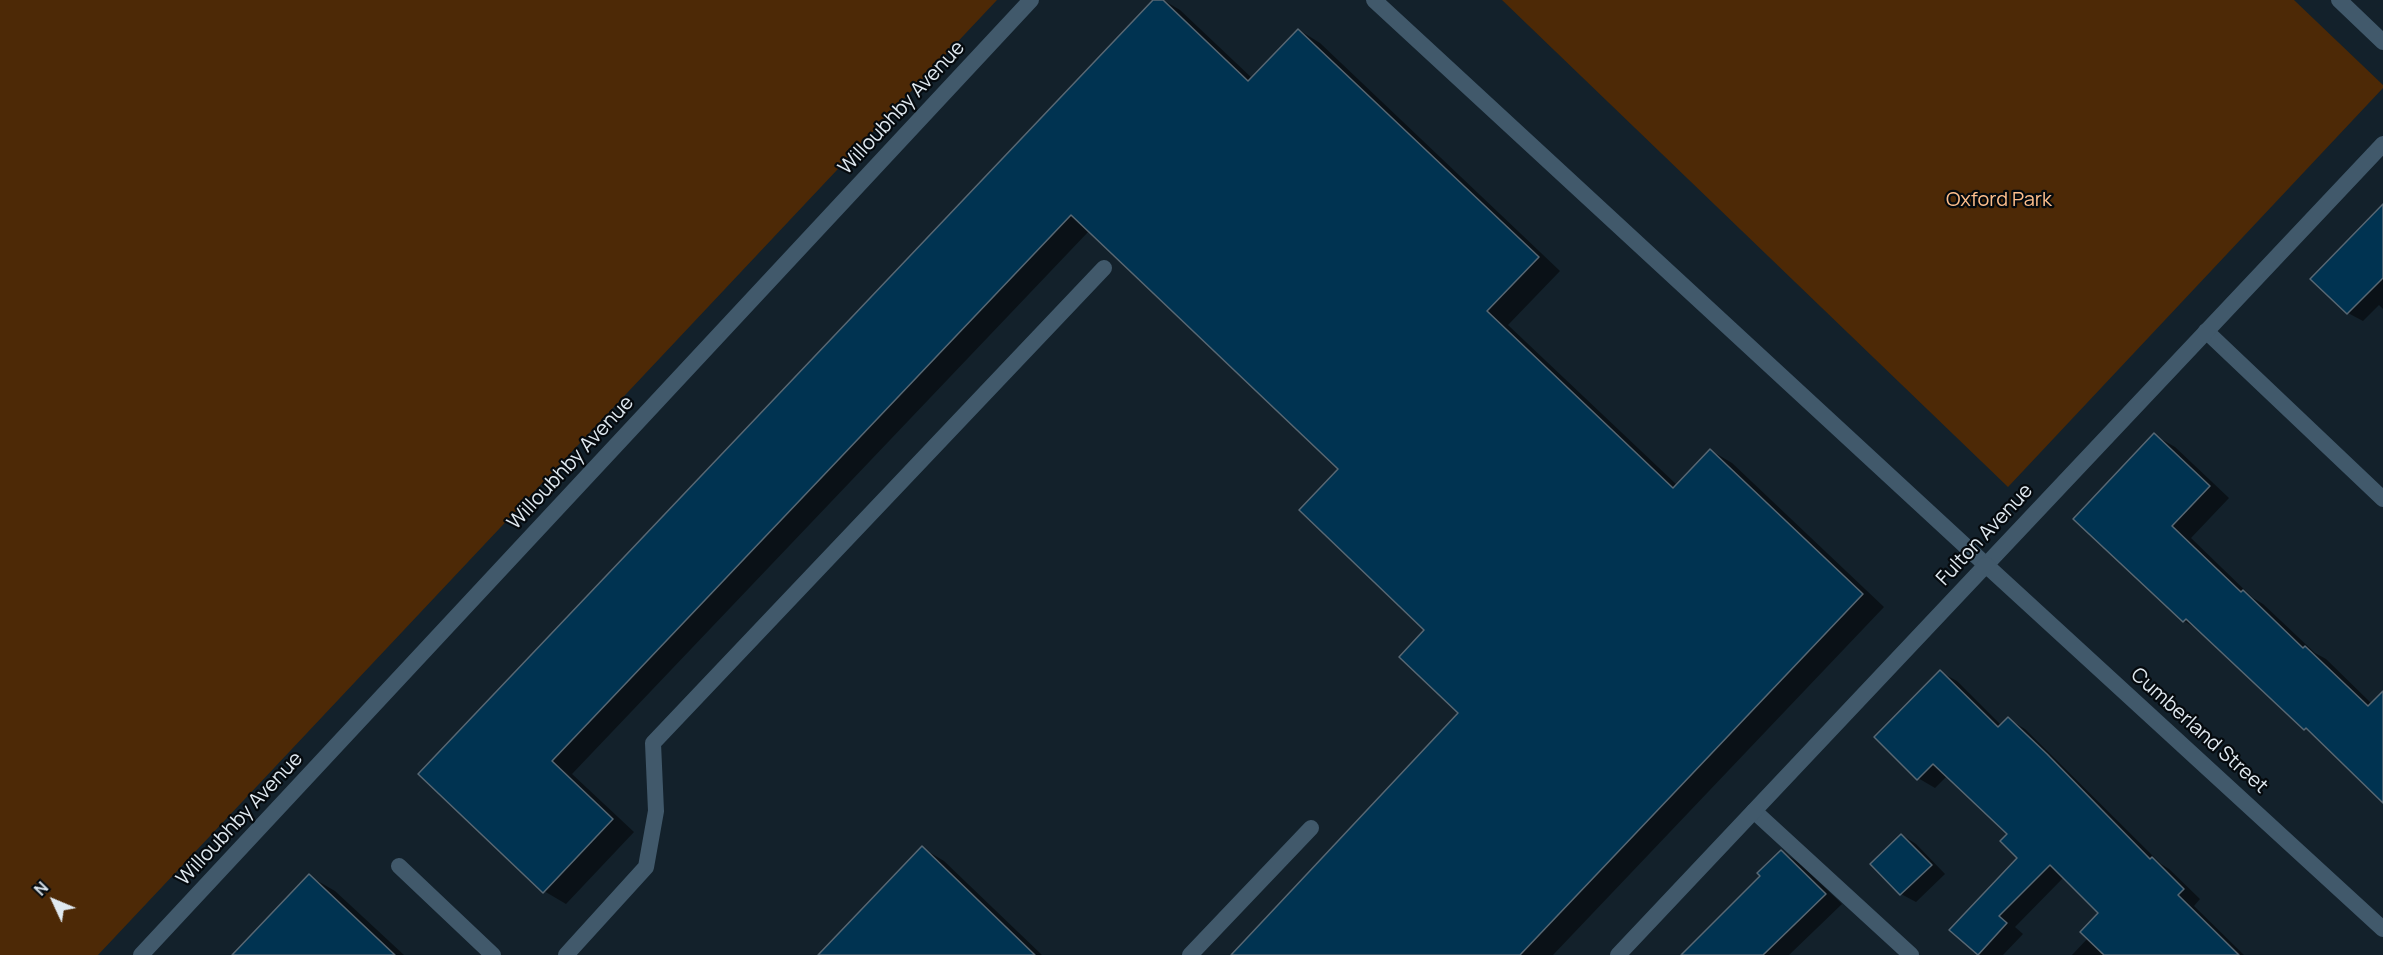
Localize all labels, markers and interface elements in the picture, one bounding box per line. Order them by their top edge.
street label: Willoubhby Avenue [834,36,970,180]
park label: Oxford Park [1946,188,2052,212]
street label: Willoubhby Avenue [503,391,639,535]
street label: Fulton Avenue [1932,479,2038,591]
street label: Cumberland Street [2126,663,2272,799]
street label: Willoubhby Avenue [172,747,308,891]
north arrow [24,871,84,931]
text: N [29,877,53,900]

